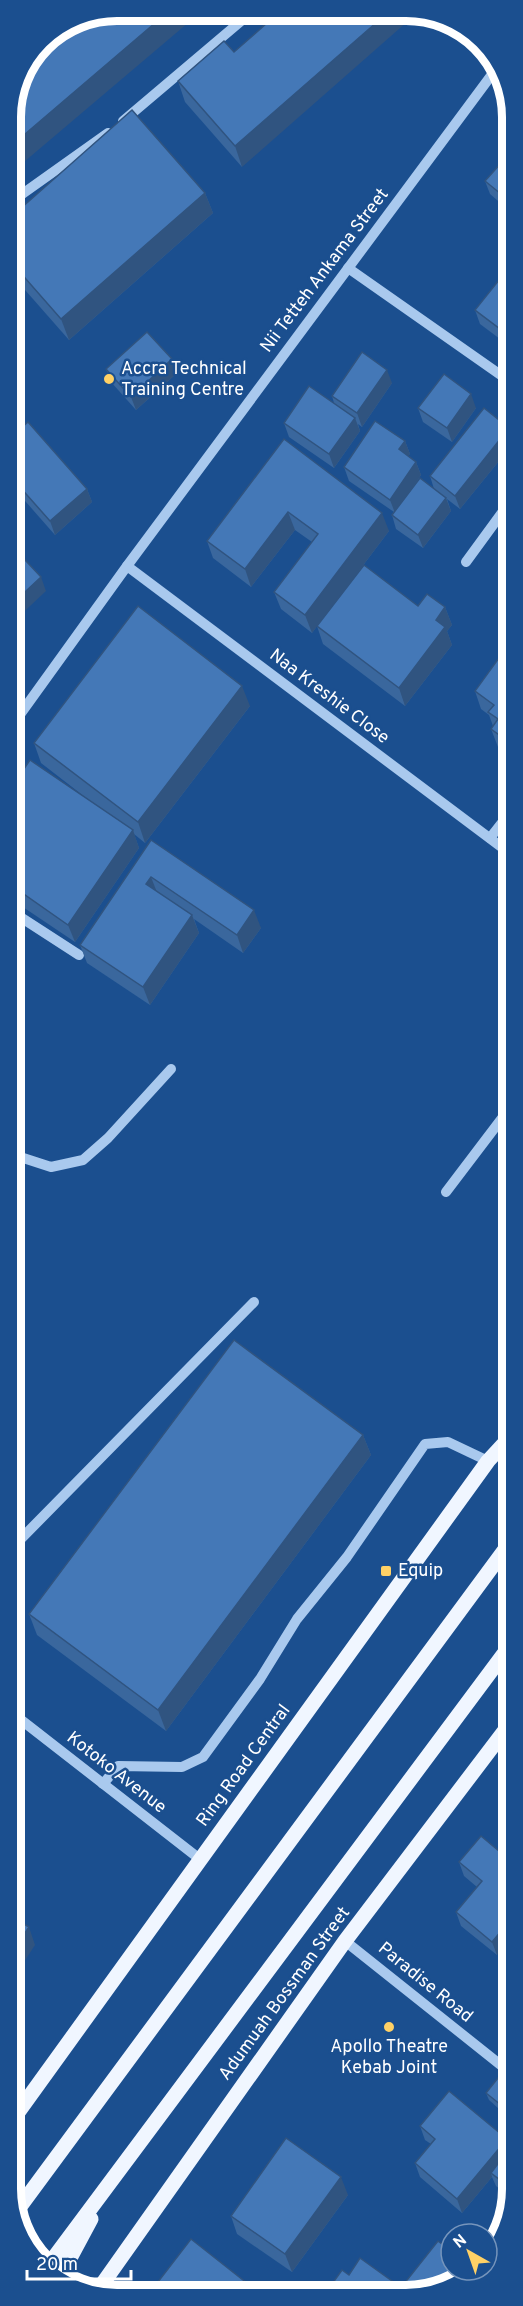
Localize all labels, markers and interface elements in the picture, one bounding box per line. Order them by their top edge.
street label: Nii Tetteh Ankama Street [256,184,394,358]
place label: Accra Technical Training Centre [121,358,247,402]
marker: Accra Technical Training Centre [102,372,116,386]
street label: Naa Kreshie Close [264,644,394,750]
place label: Equip [398,1560,443,1583]
marker: Equip [379,1564,393,1578]
street label: Ring Road Central [192,1700,296,1832]
street label: Kotoko Avenue [61,1727,171,1819]
street label: Adumuah Bossman Street [214,1903,356,2085]
street label: Paradise Road [373,1938,477,2028]
marker: Apollo Theatre Kebab Joint [382,2020,396,2034]
place label: Apollo Theatre Kebab Joint [330,2036,448,2080]
north arrow [439,2222,499,2282]
text: N [450,2231,471,2253]
scale bar [27,2243,130,2281]
text: 20 m [36,2254,78,2277]

